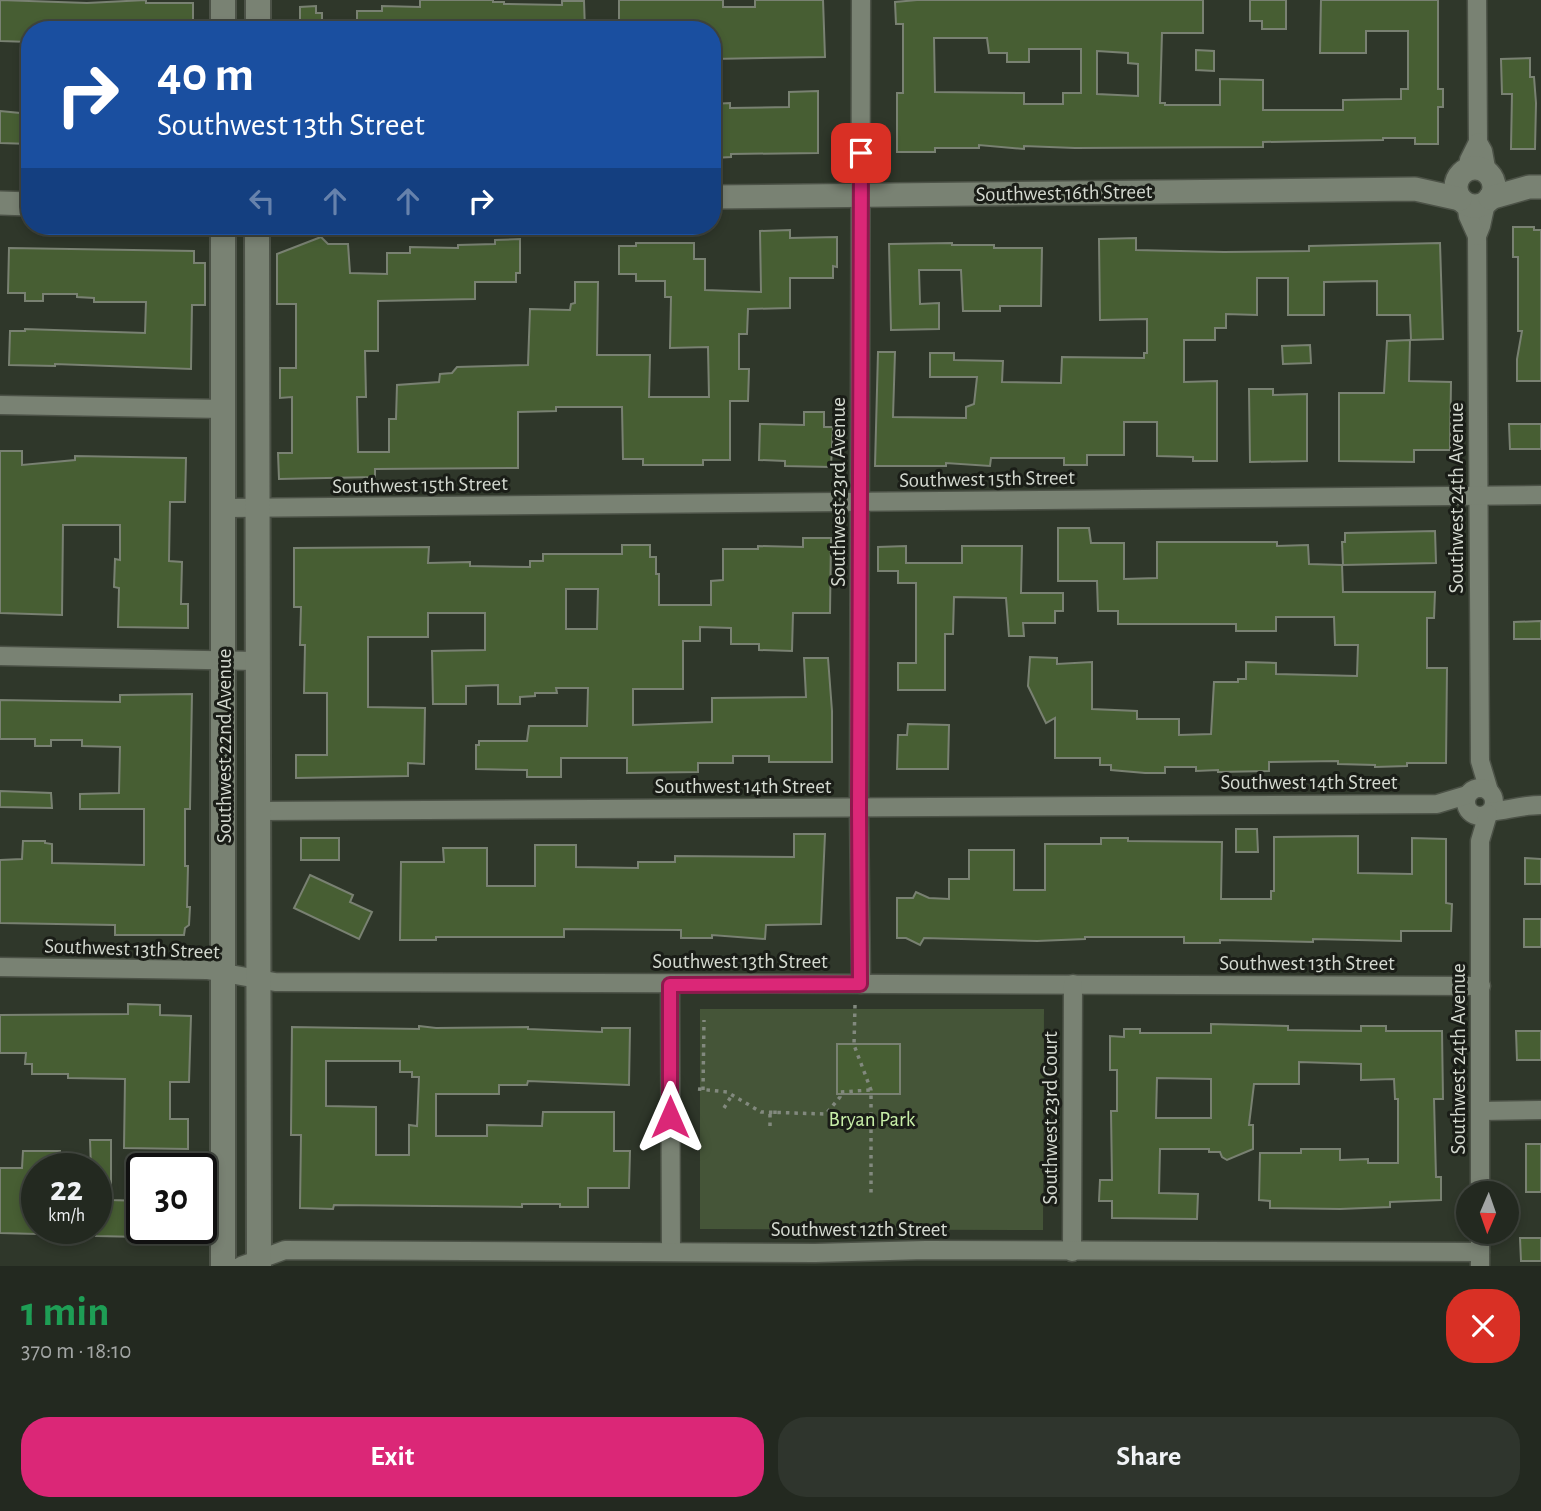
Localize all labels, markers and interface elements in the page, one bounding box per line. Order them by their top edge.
icon: right [42,49,133,140]
text: 40 m [157,51,254,100]
text: Southwest 13th Street [157,109,425,141]
pin [831,123,891,183]
icon: arrive [842,134,880,172]
street label: Southwest 16th Street [975,181,1153,205]
icon: left [243,182,281,220]
icon: ahead [316,182,354,220]
icon: ahead [389,182,427,220]
icon: right [462,182,500,220]
street label: Southwest 23rd Avenue [828,397,849,587]
street label: Southwest 24th Avenue [1446,402,1467,594]
street label: Southwest 15th Street [899,467,1075,491]
street label: Southwest 15th Street [332,473,508,497]
street label: Southwest 22nd Avenue [214,649,235,843]
street label: Southwest 14th Street [1220,772,1398,793]
street label: Southwest 14th Street [654,776,832,797]
street label: Southwest 13th Street [44,935,220,963]
street label: Southwest 13th Street [652,951,828,972]
street label: Southwest 13th Street [1219,953,1395,974]
street label: Southwest 24th Avenue [1448,963,1469,1155]
street label: Southwest 23rd Court [1040,1031,1061,1205]
position arrow [633,1080,707,1154]
park label: Bryan Park [829,1109,916,1130]
speed limit sign: 30 [126,1153,217,1244]
text: 22 [50,1172,83,1207]
north arrow [1456,1181,1519,1244]
map controls [1456,1181,1519,1244]
text: km/h [48,1207,85,1225]
street label: Southwest 12th Street [771,1219,948,1240]
button: close [1446,1289,1520,1363]
text: 1 min [21,1291,110,1333]
text: 370 m · 18:10 [21,1340,131,1363]
button: Exit [21,1417,764,1497]
button: Share [778,1417,1520,1497]

